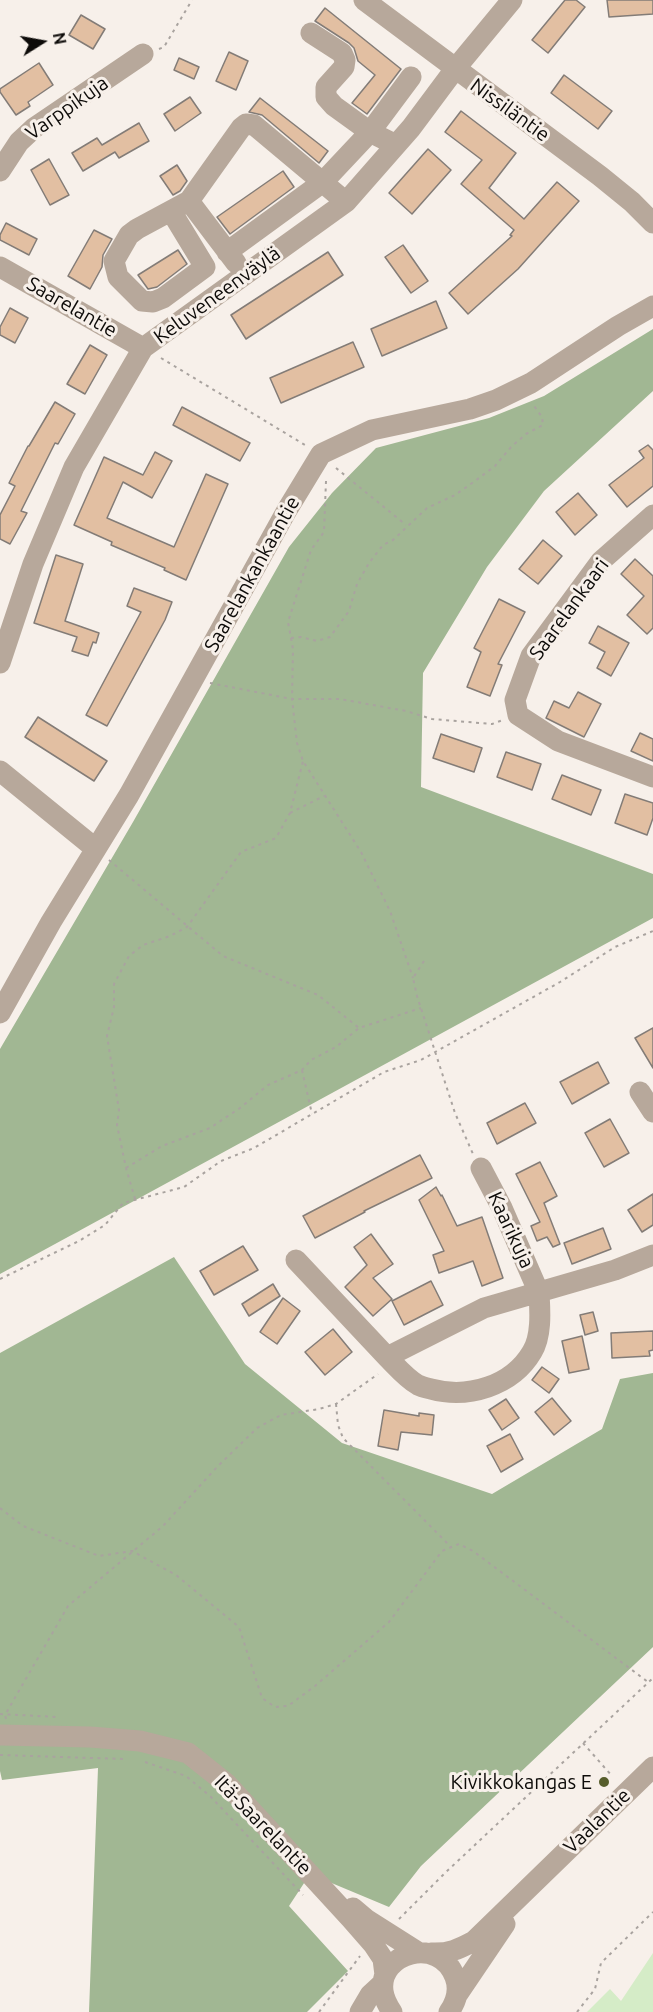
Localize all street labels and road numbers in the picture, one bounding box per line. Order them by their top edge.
street label: Varppikuja [21,71,113,145]
street label: Nissiläntie [466,73,554,147]
street label: Keluveneenväylä [149,241,285,349]
street label: Saarelantie [23,272,121,342]
street label: Saarelankankaantie [199,492,305,656]
street label: Saarelankaari [524,554,614,664]
street label: Kaarikuja [483,1188,539,1272]
street label: Itä-Saarelantie [209,1770,317,1880]
street label: Vaalantie [559,1783,635,1859]

